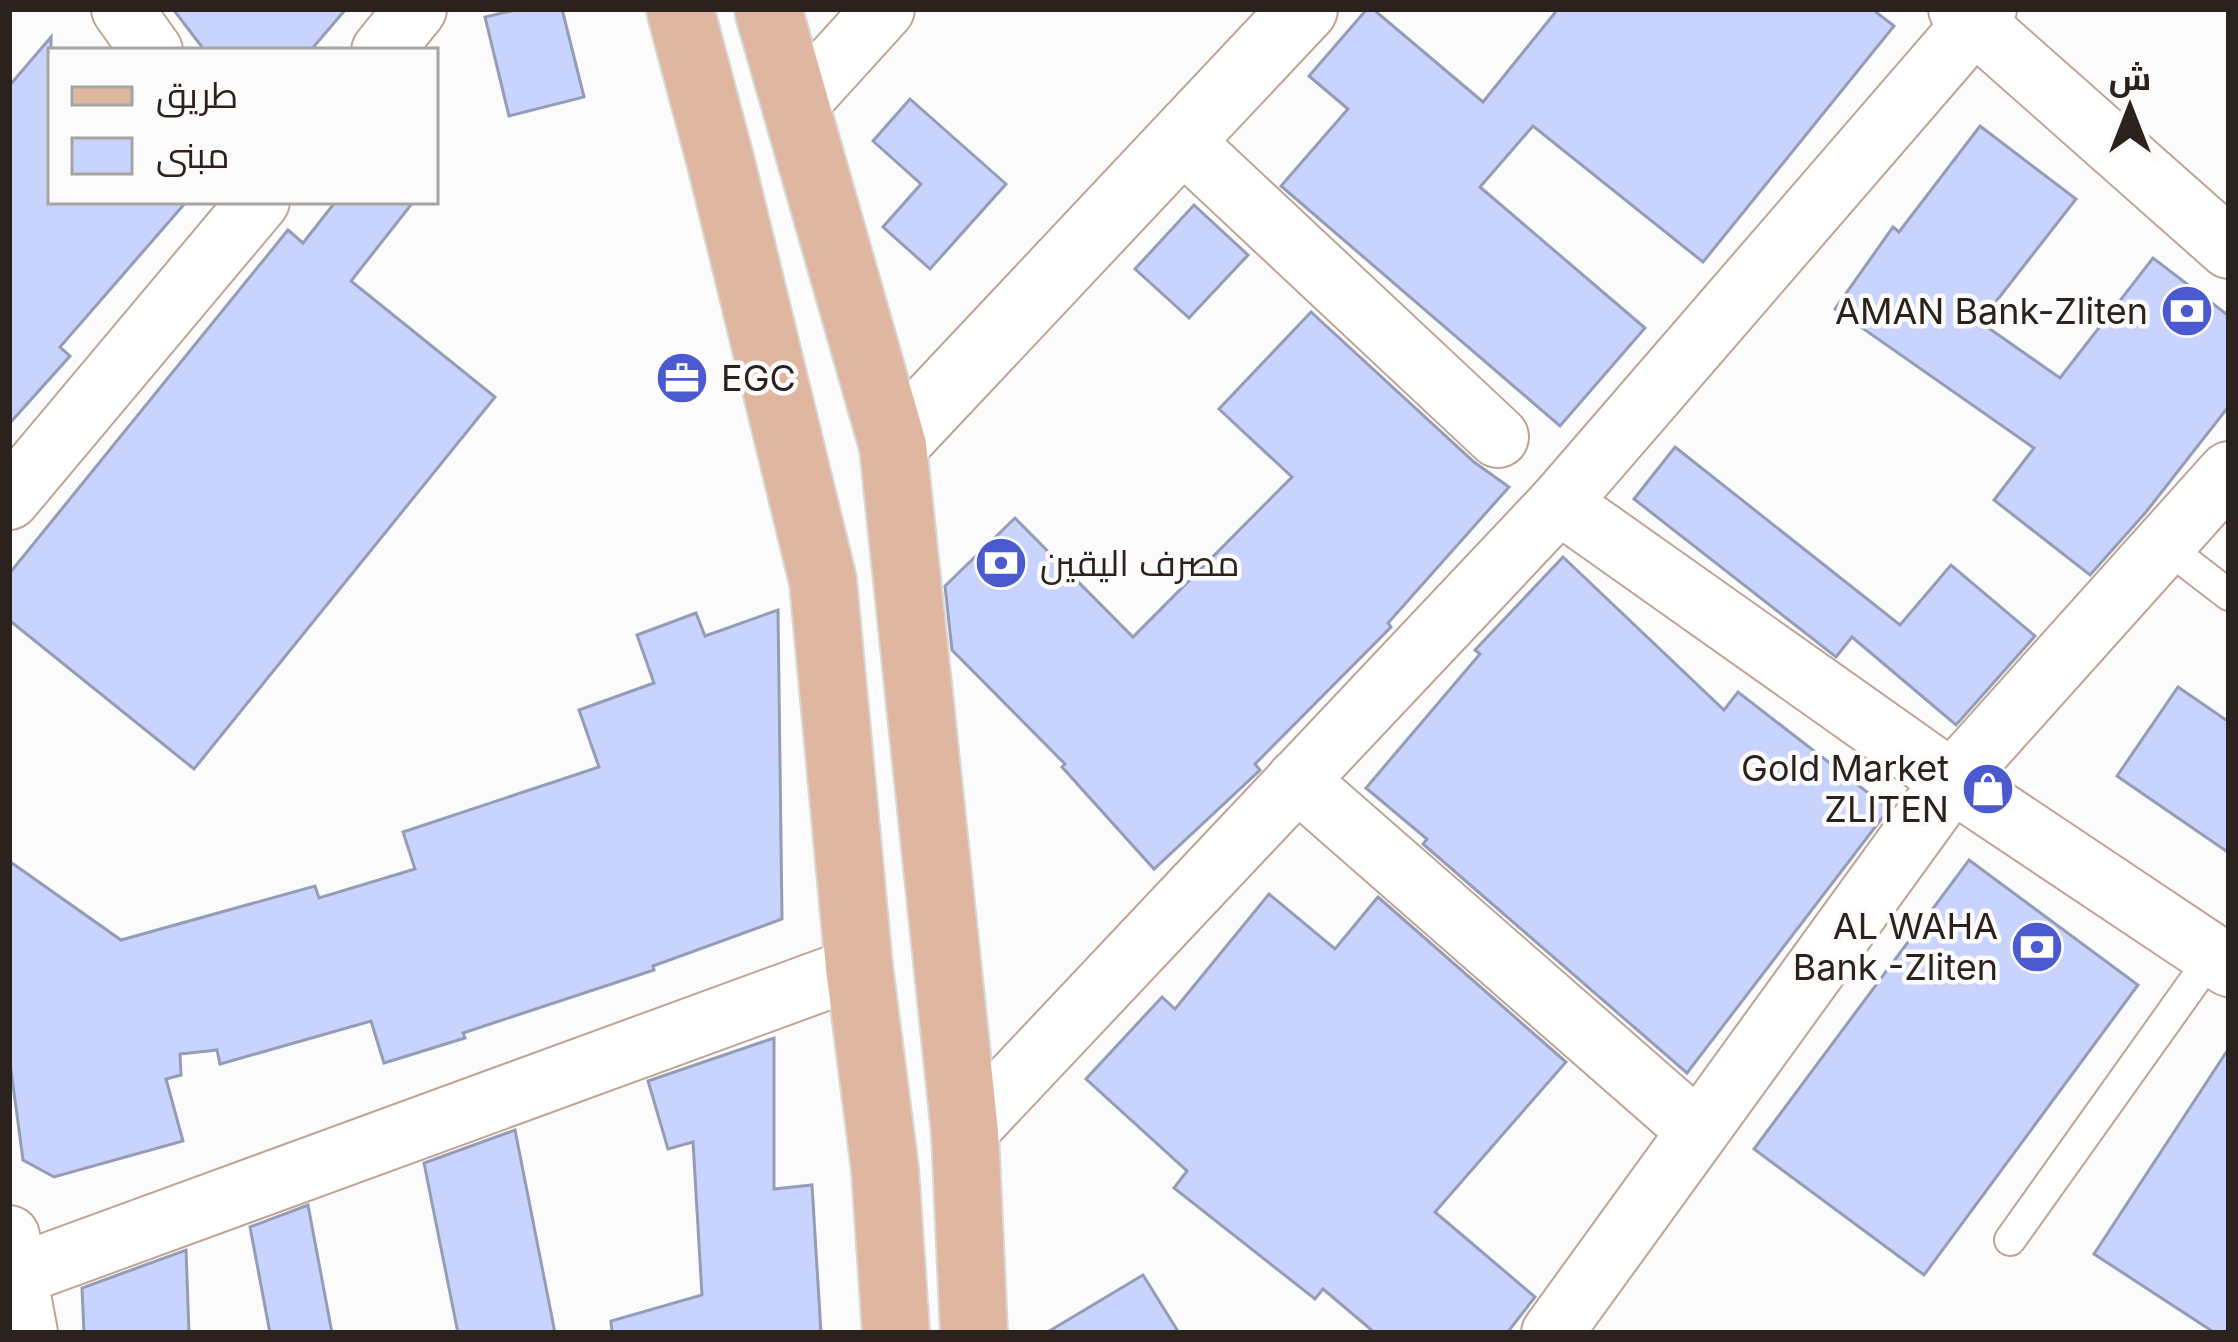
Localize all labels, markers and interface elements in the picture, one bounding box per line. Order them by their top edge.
legend [48,48,438,204]
north arrow [2070,48,2190,168]
text: ش [2109,58,2151,98]
text: طريق [156,73,238,118]
text: مبنى [156,133,230,177]
bank icon: AMAN Bank-Zliten [2159,283,2215,339]
place label: AMAN Bank-Zliten [1835,289,2148,333]
office icon: EGC [654,350,710,406]
place label: EGC [721,356,796,400]
bank icon: مصرف اليقين [973,535,1029,591]
place label: مصرف اليقين [1040,541,1240,585]
place label: Gold Market ZLITEN [1741,746,1949,831]
shop icon: Gold Market ZLITEN [1960,761,2016,817]
place label: AL WAHA Bank -Zliten [1793,904,1998,989]
bank icon: AL WAHA Bank -Zliten [2009,919,2065,975]

